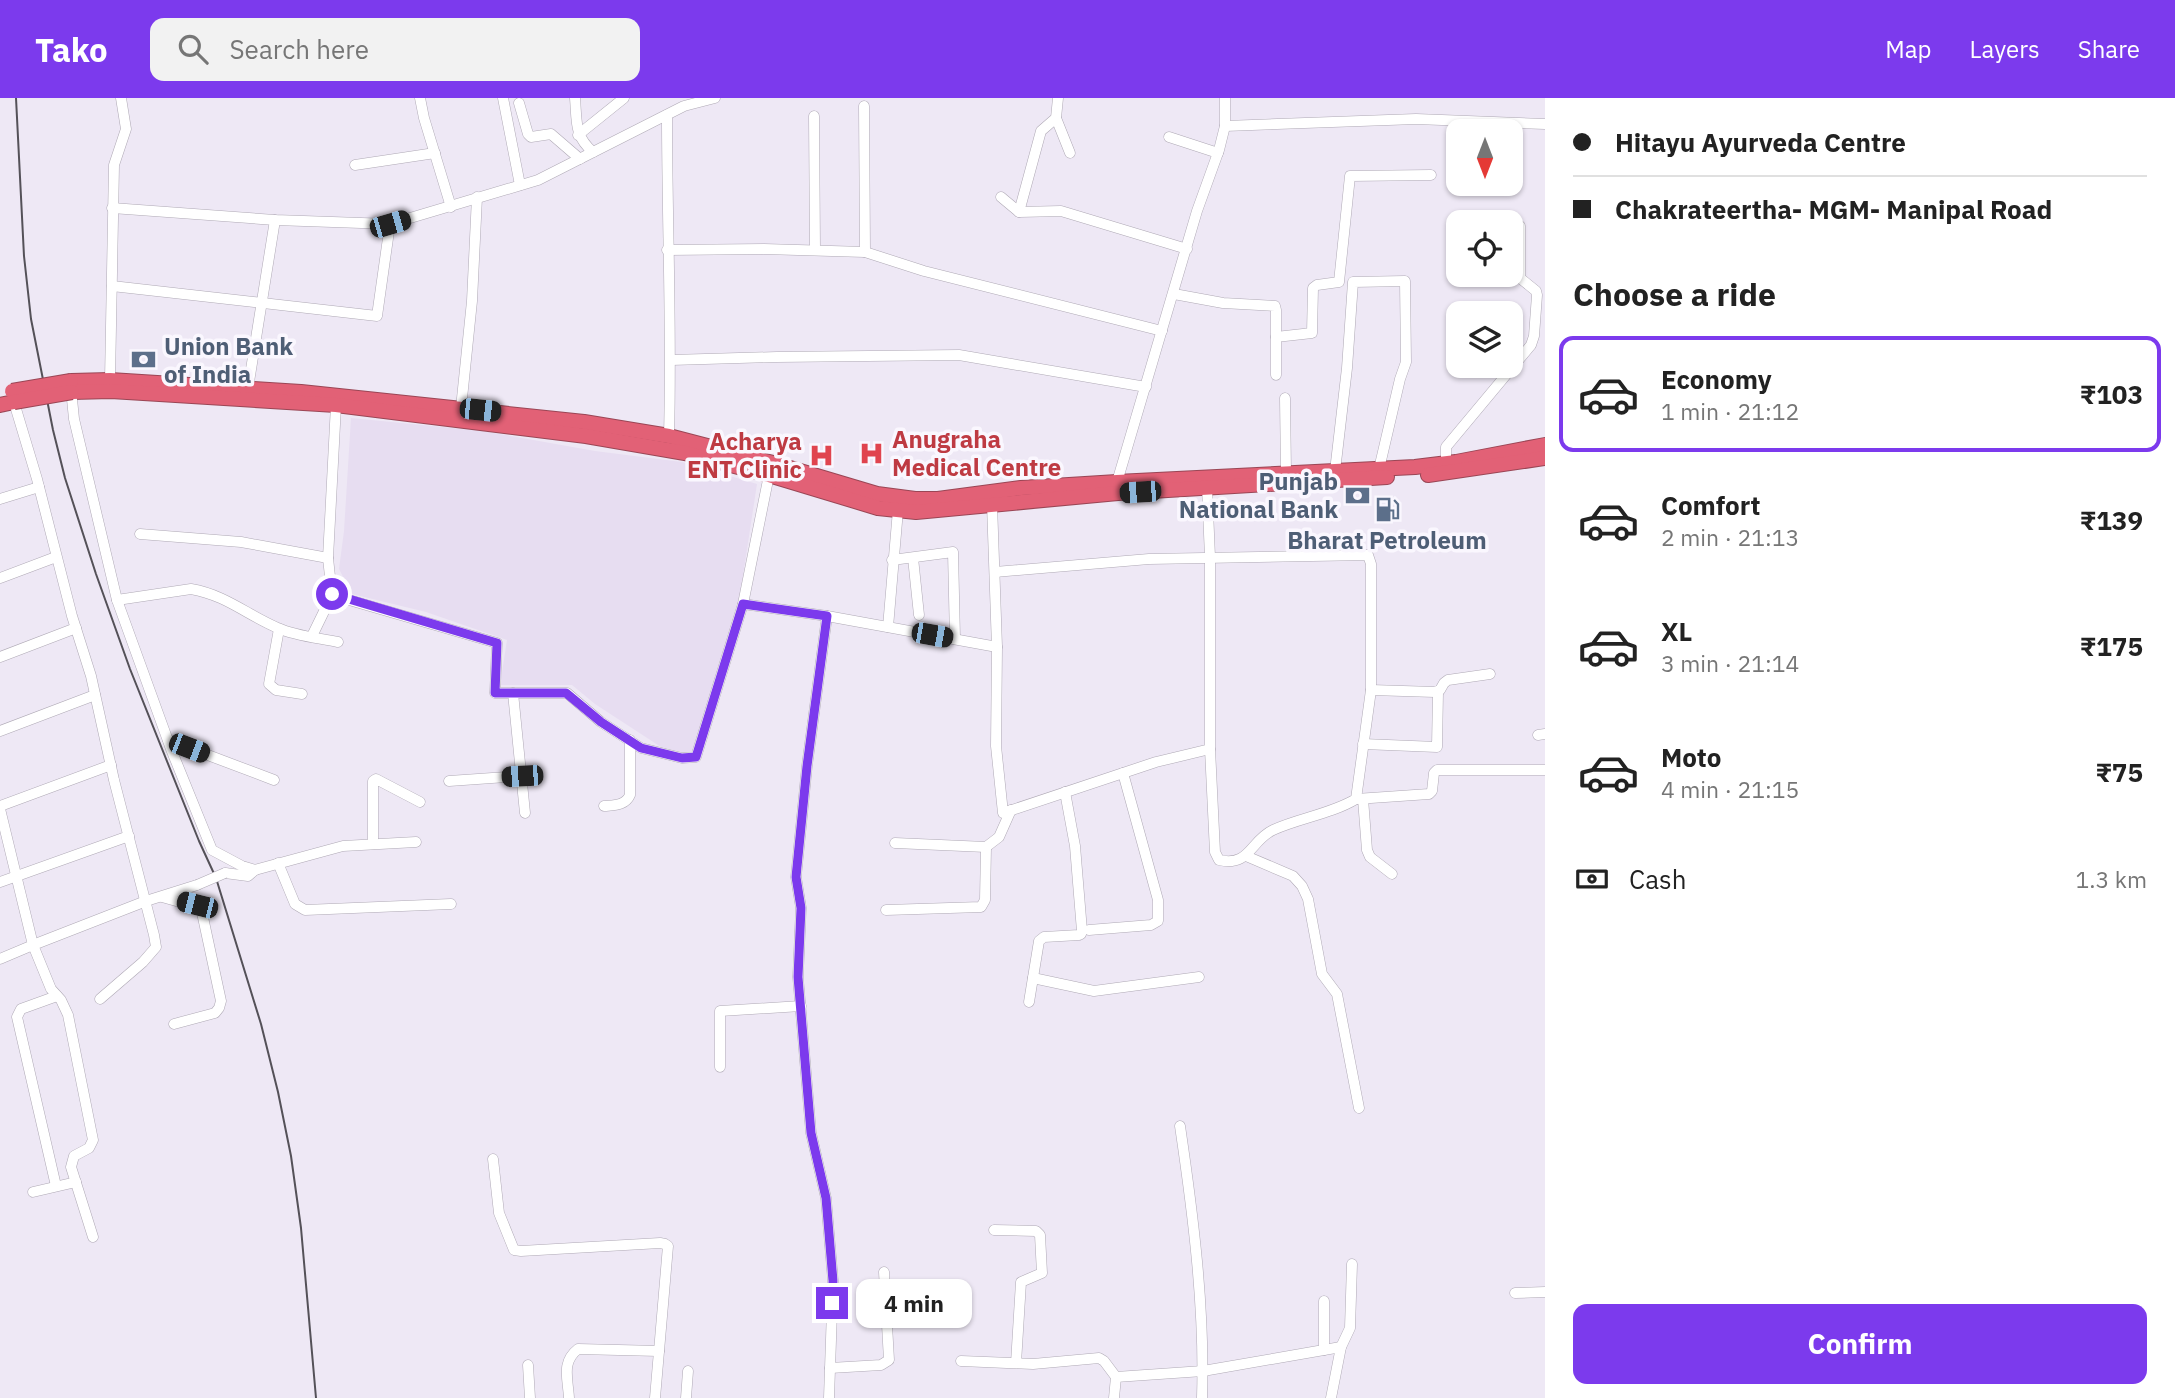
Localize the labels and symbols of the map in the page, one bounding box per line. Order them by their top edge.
north arrow [1446,119,1522,196]
car [367,208,414,240]
place label: Union Bank of India [164,330,293,390]
bank icon: Union Bank of India [130,346,158,374]
car [459,397,502,423]
place label: Anugraha Medical Centre [892,423,1061,483]
place label: Acharya ENT Clinic [687,425,802,485]
hospital icon: Anugraha Medical Centre [858,439,886,467]
hospital icon: Acharya ENT Clinic [808,441,836,469]
place label: Punjab National Bank [1179,465,1338,525]
car [1119,480,1162,504]
bank icon: Punjab National Bank [1344,481,1372,509]
fuel station icon: Bharat Petroleum [1373,495,1401,523]
place label: Bharat Petroleum [1287,524,1487,556]
route start [316,578,348,610]
car [910,621,955,649]
car [166,731,213,765]
car [501,764,544,788]
car [175,890,220,920]
callout: 4 min [856,1278,972,1328]
route end [816,1287,848,1319]

